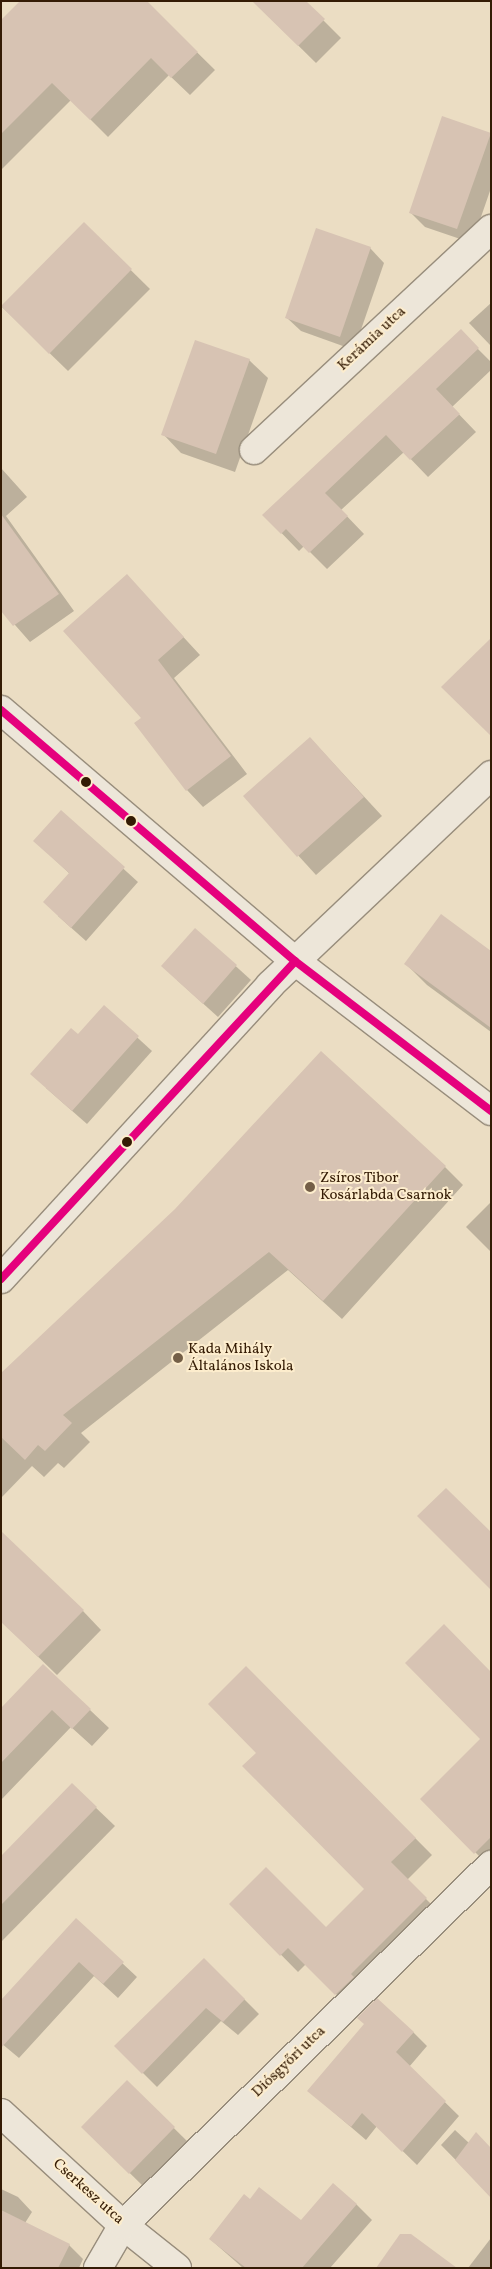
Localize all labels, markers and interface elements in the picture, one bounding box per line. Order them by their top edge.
street label: Kerámia utca [334,303,410,375]
unlabelled marker [81,777,91,787]
unlabelled marker [126,816,136,826]
unlabelled marker [122,1137,132,1147]
place label: Zsíros Tibor Kosárlabda Csarnok [320,1169,452,1204]
marker: Zsíros Tibor Kosárlabda Csarnok [304,1181,316,1193]
place label: Kada Mihály Általános Iskola [188,1340,294,1375]
marker: Kada Mihály Általános Iskola [172,1352,184,1364]
street label: Diósgyőri utca [249,2023,329,2101]
street label: Cserkesz utca [49,2155,127,2229]

